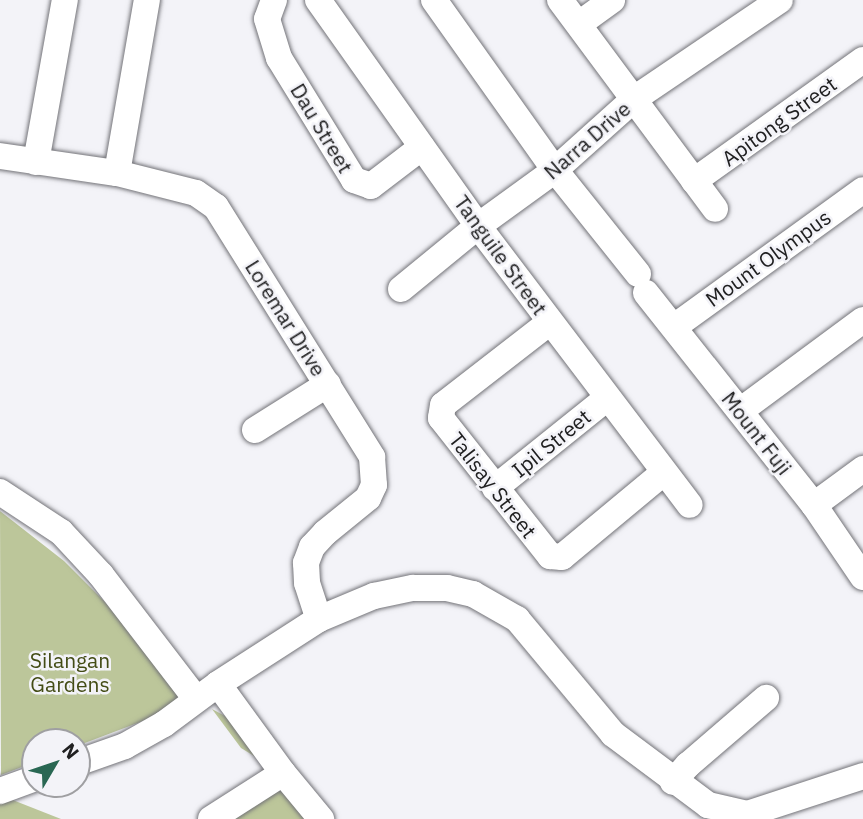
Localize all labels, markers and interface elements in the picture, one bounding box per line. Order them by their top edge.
street label: Apitong Street [717,71,841,171]
street label: Dau Street [286,79,358,177]
street label: Narra Drive [539,96,635,184]
street label: Tanguile Street [449,190,553,320]
street label: Mount Olympus [701,204,835,312]
street label: Loremar Drive [240,255,332,381]
street label: Mount Fuji [717,386,797,480]
street label: Ipil Street [507,404,595,482]
street label: Talisay Street [444,427,542,543]
park label: Silangan Gardens [30,647,110,697]
north arrow [21,728,91,798]
text: N [57,738,84,764]

